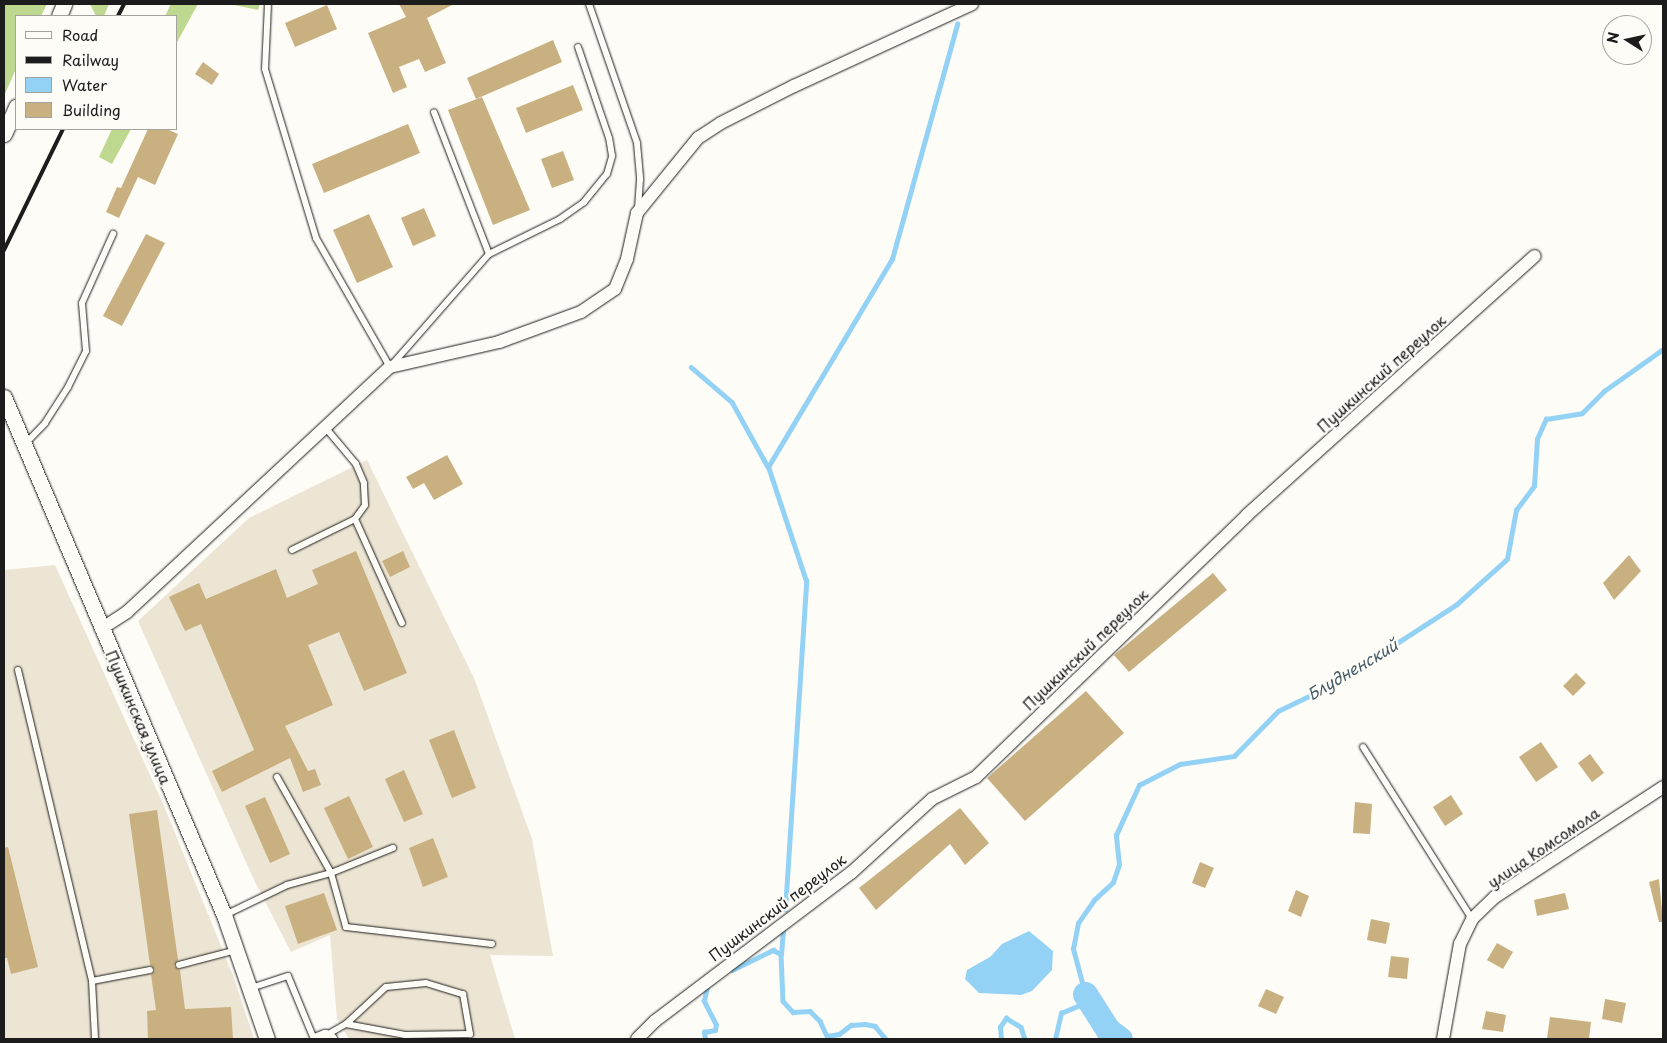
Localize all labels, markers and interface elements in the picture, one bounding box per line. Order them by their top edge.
legend [15,15,178,130]
north arrow [1602,15,1652,65]
text: Road [62,23,98,46]
text: N [1601,30,1624,45]
text: Railway [62,48,119,71]
text: Water [62,73,107,96]
text: Building [62,98,121,121]
street label: Пушкинский переулок [1313,311,1449,435]
street label: Пушкинский переулок [1019,585,1151,713]
water label: Блудненский [1303,635,1401,703]
street label: Пушкинская улица [103,647,175,787]
street label: улица Комсомола [1483,803,1603,891]
street label: Пушкинский переулок [705,850,849,964]

